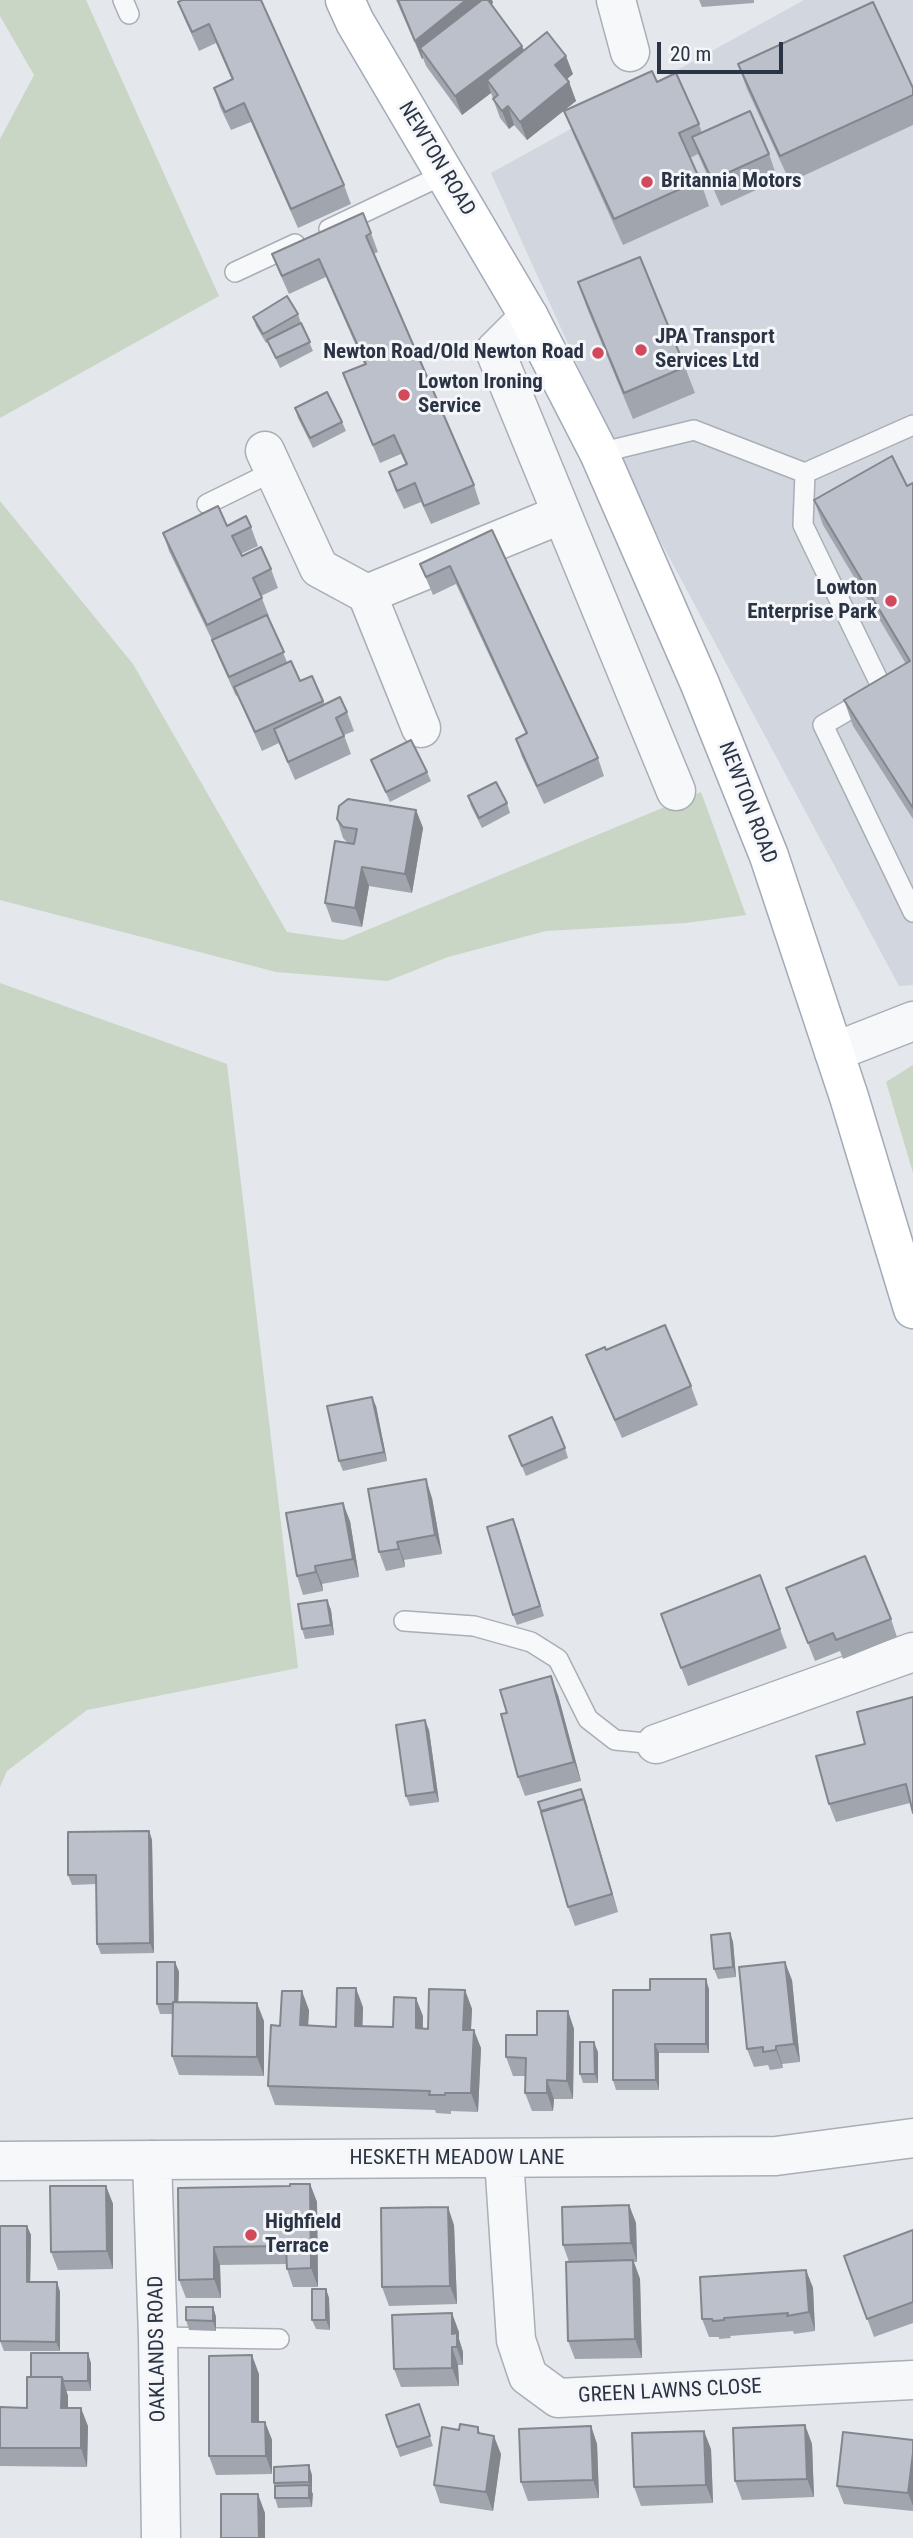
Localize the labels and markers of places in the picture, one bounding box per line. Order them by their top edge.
place label: Britannia Motors [661,169,802,195]
marker: Britannia Motors [639,174,655,190]
place label: JPA Transport Services Ltd [655,325,775,375]
place label: Newton Road/Old Newton Road [323,340,584,366]
marker: JPA Transport Services Ltd [633,342,649,358]
marker: Newton Road/Old Newton Road [590,345,606,361]
place label: Lowton Ironing Service [418,370,543,420]
marker: Lowton Ironing Service [396,387,412,403]
place label: Lowton Enterprise Park [747,576,877,626]
marker: Lowton Enterprise Park [883,593,899,609]
place label: Highfield Terrace [265,2210,341,2260]
marker: Highfield Terrace [243,2227,259,2243]

